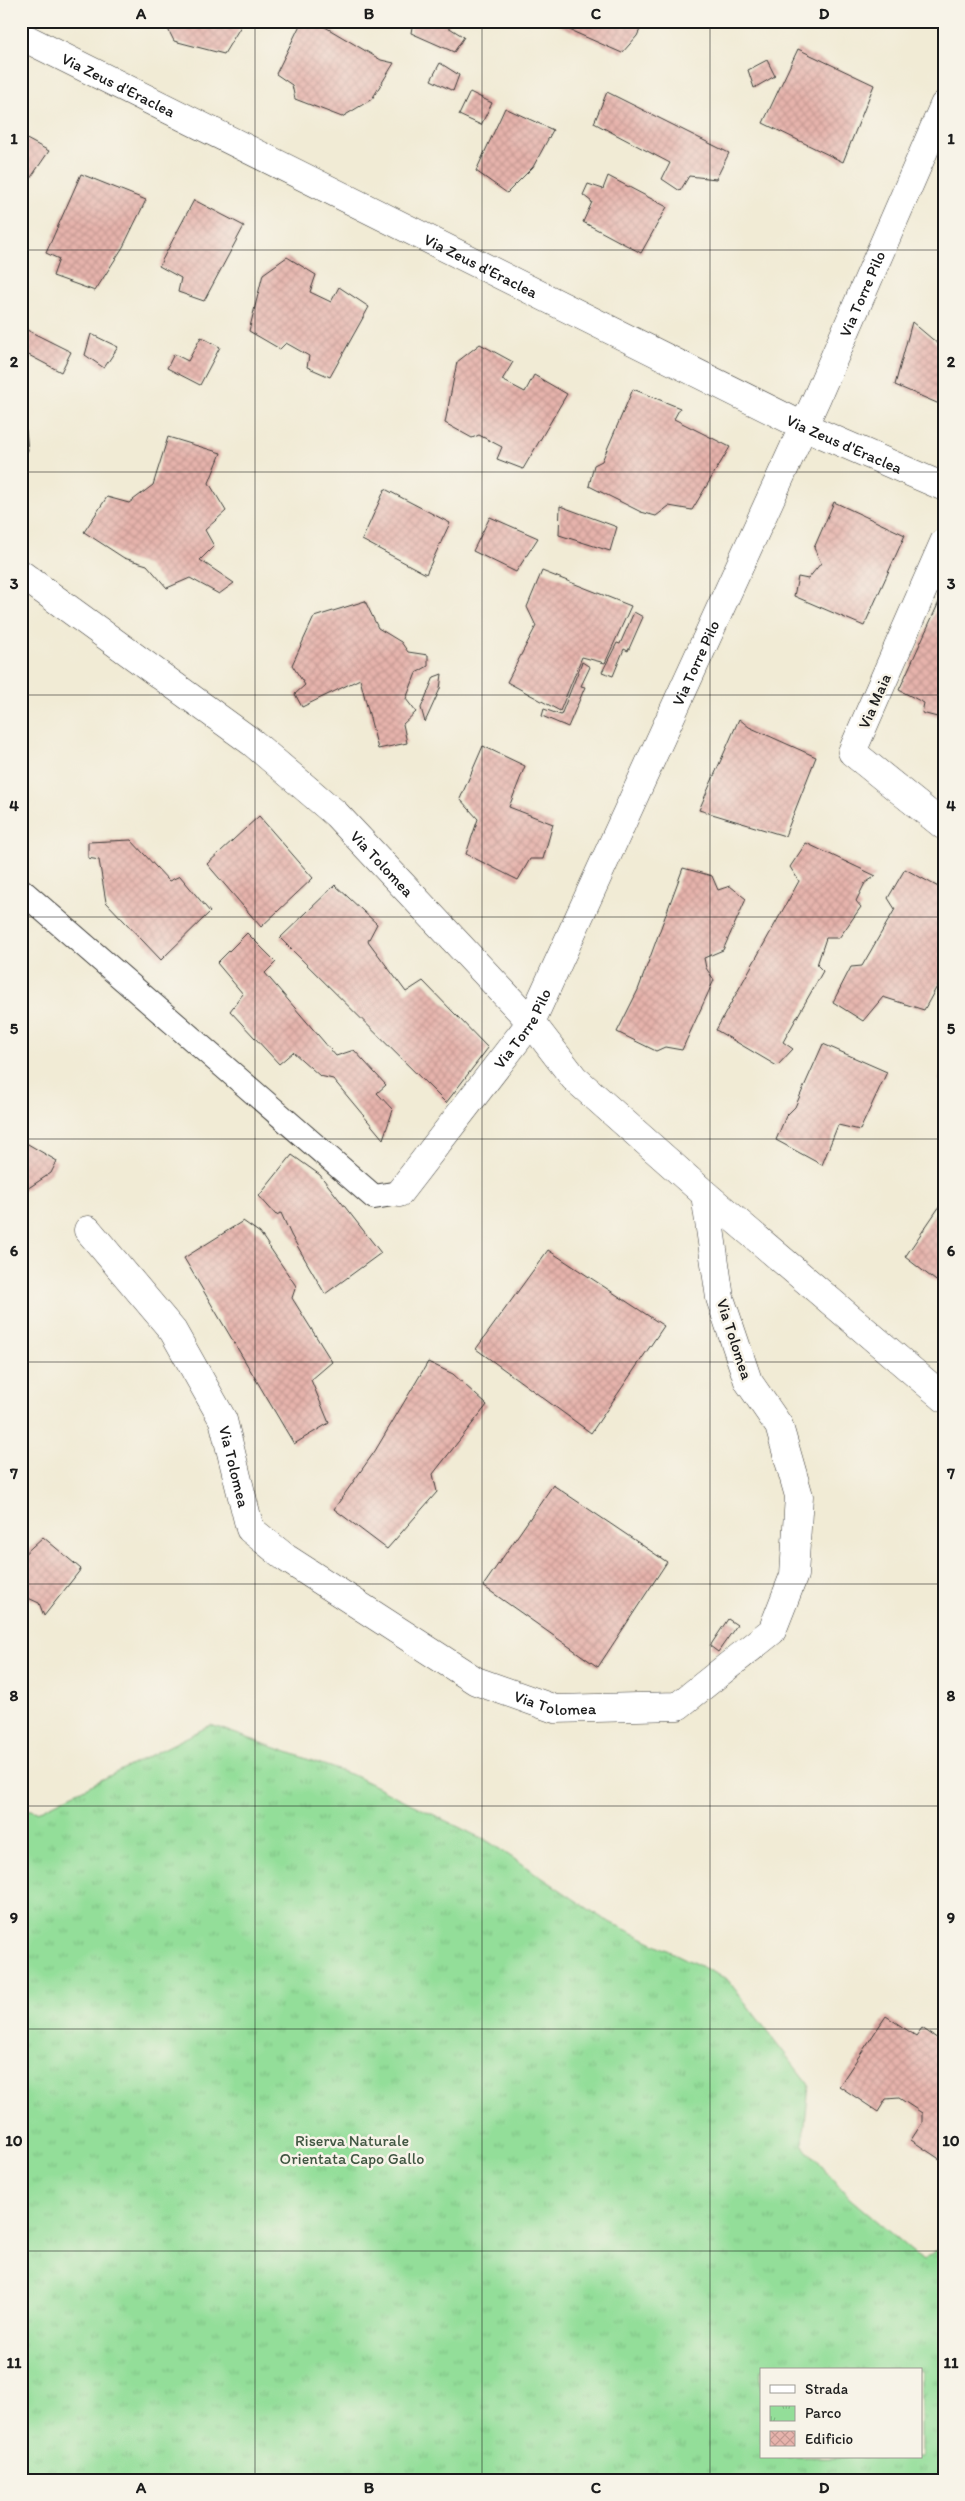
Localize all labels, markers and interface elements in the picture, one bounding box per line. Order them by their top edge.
text: A [135,4,147,23]
text: B [364,4,375,23]
text: C [591,4,602,23]
text: D [819,4,830,23]
street label: Via Zeus d'Eraclea [58,49,179,122]
text: 1 [10,129,18,148]
text: 1 [947,129,955,148]
street label: Via Zeus d'Eraclea [421,230,541,302]
street label: Via Torre Pilo [835,248,889,340]
text: 2 [10,352,19,371]
text: 2 [947,352,956,371]
street label: Via Zeus d'Eraclea [783,410,906,478]
text: 3 [10,574,19,593]
text: 3 [947,574,956,593]
street label: Via Torre Pilo [668,617,724,709]
street label: Via Maia [854,671,895,732]
text: 4 [9,796,19,815]
text: 4 [946,796,956,815]
street label: Via Tolomea [346,827,418,901]
street label: Via Torre Pilo [490,986,555,1072]
text: 5 [10,1019,19,1038]
text: 5 [947,1019,956,1038]
text: 6 [10,1241,19,1260]
text: 6 [947,1241,956,1260]
street label: Via Tolomea [713,1296,757,1383]
street label: Via Tolomea [215,1424,253,1510]
text: 7 [9,1464,18,1483]
text: 7 [946,1464,955,1483]
text: 8 [10,1686,19,1705]
street label: Via Tolomea [511,1686,597,1719]
text: 8 [947,1686,956,1705]
text: 9 [10,1908,18,1927]
text: 9 [947,1908,955,1927]
text: 10 [5,2131,23,2150]
park label: Riserva Naturale Orientata Capo Gallo [280,2131,424,2168]
text: 10 [942,2131,960,2150]
text: 11 [7,2353,22,2372]
text: 11 [944,2353,959,2372]
legend [760,2368,922,2458]
text: Strada [805,2380,849,2398]
text: Parco [805,2404,841,2422]
text: Edificio [805,2430,853,2448]
text: A [135,2478,147,2497]
text: B [364,2478,375,2497]
text: C [591,2478,602,2497]
text: D [819,2478,830,2497]

